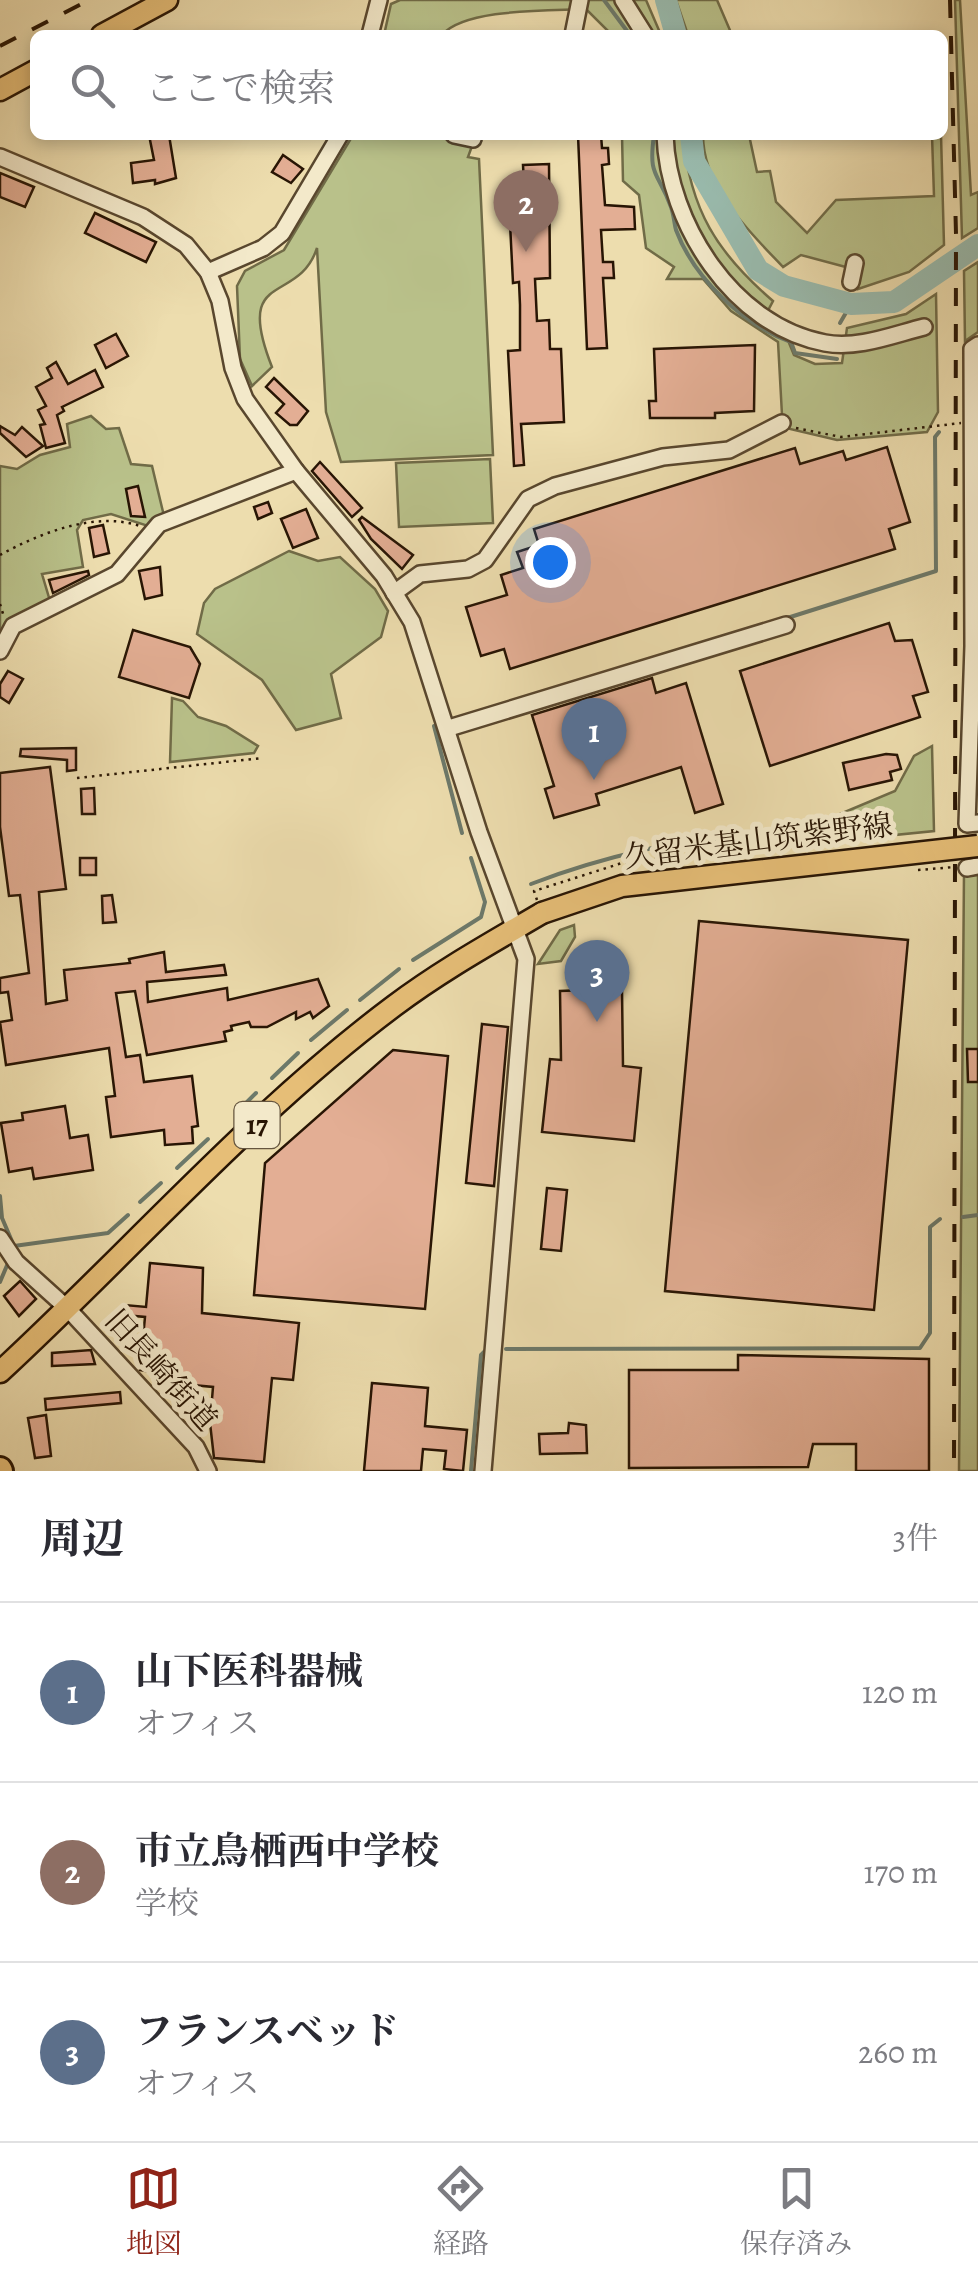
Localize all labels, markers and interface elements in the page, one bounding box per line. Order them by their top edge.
search box [30,30,948,140]
icon: search [65,58,120,113]
text: ここで検索 [145,62,335,114]
pin: 2 [494,170,558,252]
your location [525,537,576,588]
pin: 1 [562,698,626,780]
street label: 久留米基山筑紫野線 [622,805,894,877]
pin: 3 [564,940,630,1022]
road number: 17 [234,1102,280,1148]
street label: 旧長崎街道 [96,1301,226,1439]
text: 周辺 [40,1510,124,1567]
text: 3件 [893,1516,938,1560]
text: 山下医科器械 [135,1645,363,1697]
text: 1 [67,1670,78,1714]
text: 120 m [862,1670,938,1714]
text: オフィス [135,1701,259,1745]
text: 市立鳥栖西中学校 [135,1825,439,1877]
text: 2 [65,1850,80,1894]
text: 170 m [864,1850,938,1894]
text: 学校 [135,1881,199,1925]
text: フランスベッド [135,2005,400,2057]
text: 3 [66,2030,79,2074]
text: 260 m [858,2030,938,2074]
text: オフィス [135,2061,259,2105]
tab: 地図 [126,2161,182,2263]
tab: 経路 [433,2161,489,2263]
tab: 保存済み [740,2161,852,2263]

